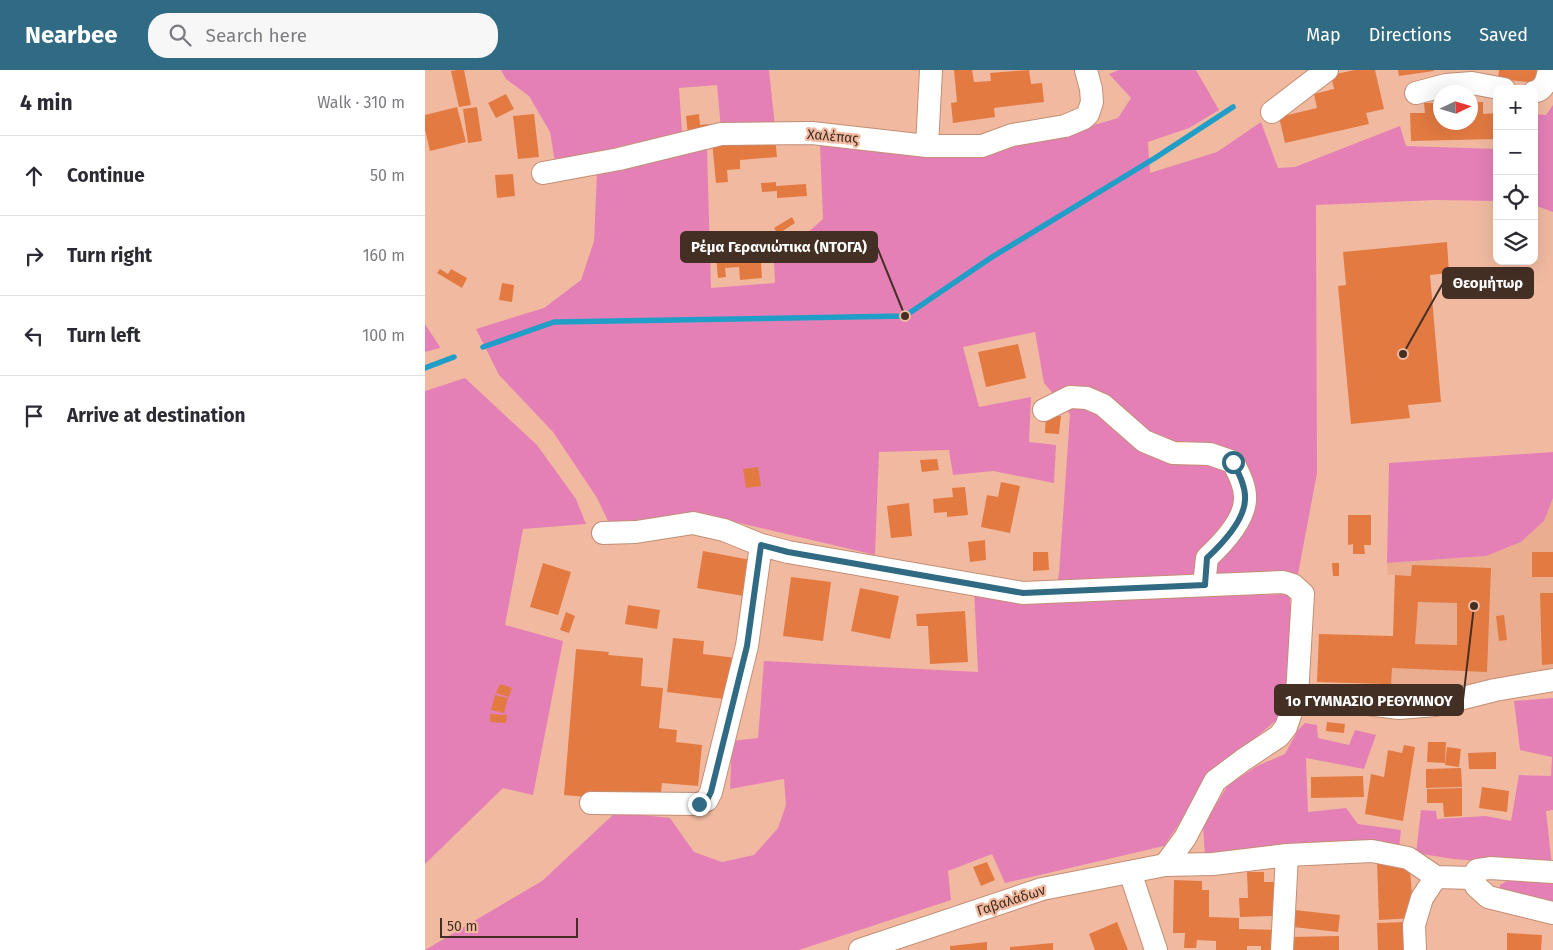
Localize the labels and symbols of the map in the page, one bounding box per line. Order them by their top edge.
north arrow [1433,85,1478,130]
street label: Χαλέπας [806,126,860,147]
callout: Ρέμα Γερανιώτικα (ΝΤΟΓΑ) [681,232,877,262]
text: Ρέμα Γερανιώτικα (ΝΤΟΓΑ) [691,238,867,256]
callout: Θεομήτωρ [1443,268,1533,298]
text: Θεομήτωρ [1453,274,1523,292]
route start [1222,451,1245,474]
callout: 1ο ΓΥΜΝΑΣΙΟ ΡΕΘΥΜΝΟΥ [1275,685,1463,715]
text: 1ο ΓΥΜΝΑΣΙΟ ΡΕΘΥΜΝΟΥ [1285,692,1454,710]
route end [688,793,711,816]
street label: Γαβαλάδων [975,881,1048,920]
scale bar [440,915,577,938]

